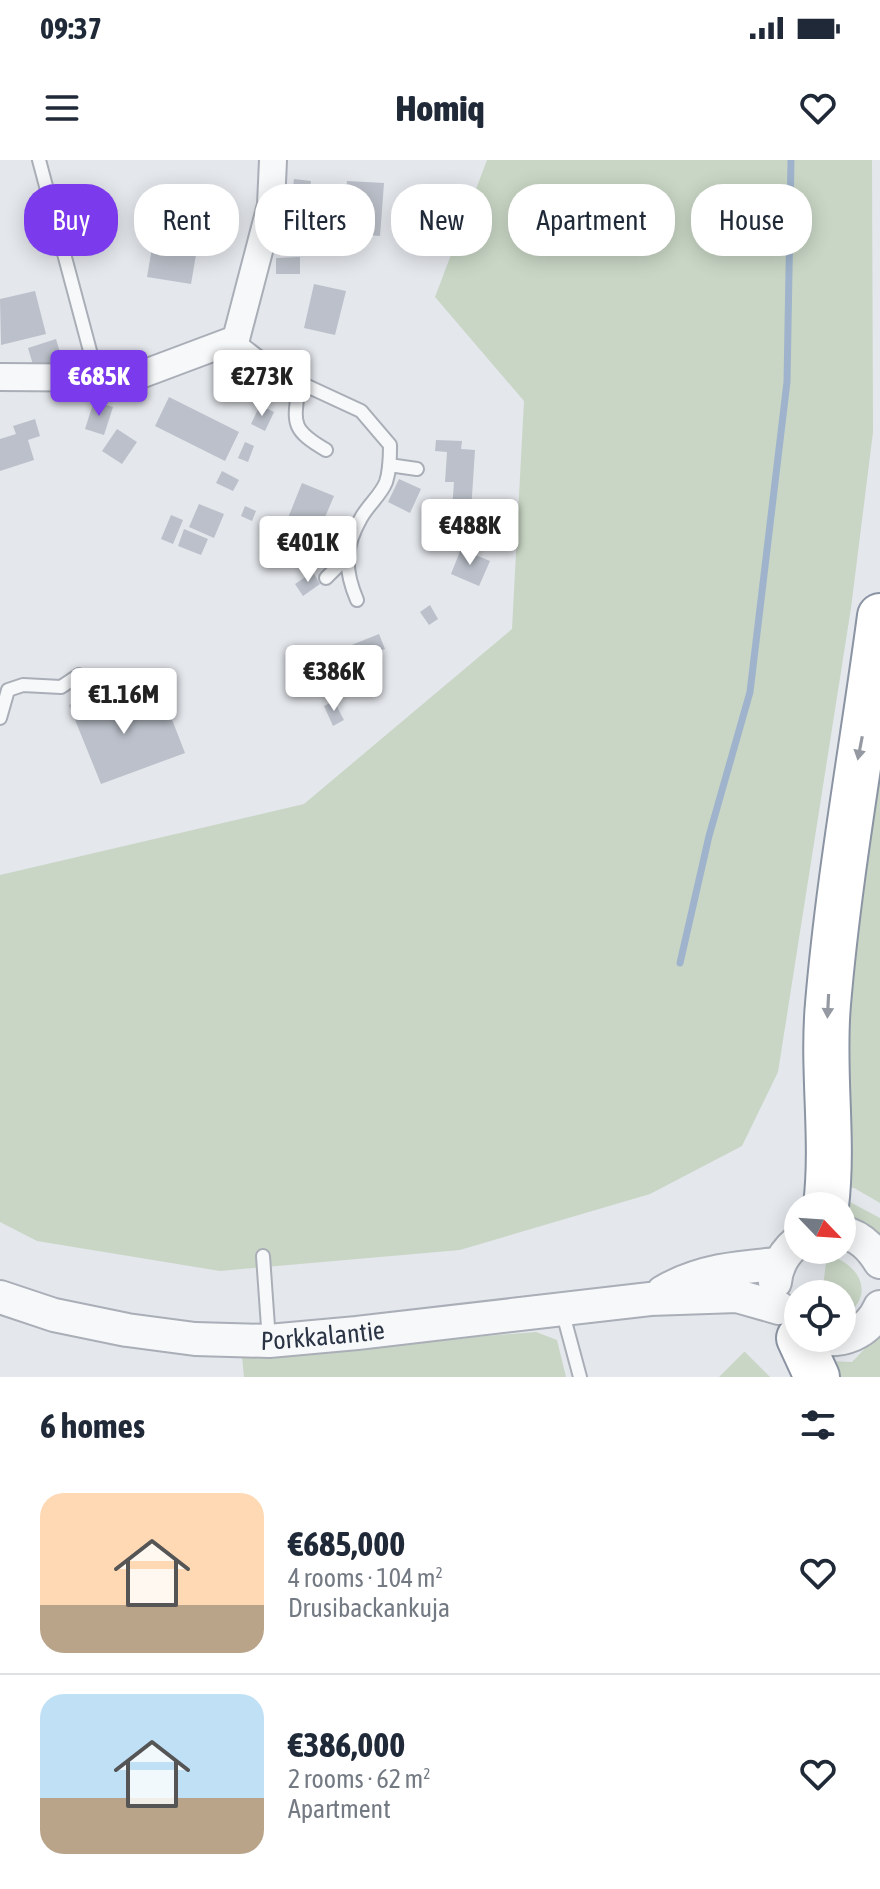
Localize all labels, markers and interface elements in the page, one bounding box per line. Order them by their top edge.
text: 09:37 [40,11,102,45]
icon: menu [40,86,84,130]
icon: heart [796,86,840,130]
text: Homiq [395,87,485,129]
chip: Buy [24,184,118,256]
chip: Rent [134,184,239,256]
chip: Filters [255,184,375,256]
chip: New [391,184,492,256]
chip: Apartment [508,184,675,256]
chip: House [691,184,812,256]
pin: €685K [43,350,155,418]
pin: €273K [206,350,318,418]
text: €685K [68,361,130,391]
text: €273K [231,361,293,391]
pin: €488K [414,499,526,567]
text: €488K [439,510,501,540]
pin: €401K [252,516,364,584]
text: €401K [277,527,339,557]
pin: €386K [278,645,390,713]
text: €386K [303,656,365,686]
pin: €1.16M [59,668,189,736]
text: €1.16M [89,679,159,709]
one-way arrow [854,736,866,761]
one-way arrow [821,994,834,1019]
north arrow [784,1192,856,1264]
map controls [784,1192,856,1352]
button: locate [784,1280,856,1352]
street label: Porkkalantie [260,1315,386,1356]
icon: filters [796,1403,840,1447]
text: 6 homes [40,1406,145,1445]
text: €685,000 [288,1524,405,1563]
icon: home [104,1525,200,1621]
icon: heart [796,1551,840,1595]
text: 4 rooms · 104 m² [288,1563,443,1593]
text: Drusibackankuja [288,1593,450,1623]
text: €386,000 [288,1725,405,1764]
icon: home [104,1726,200,1822]
icon: heart [796,1752,840,1796]
text: 2 rooms · 62 m² [288,1764,430,1794]
text: Apartment [288,1794,391,1824]

